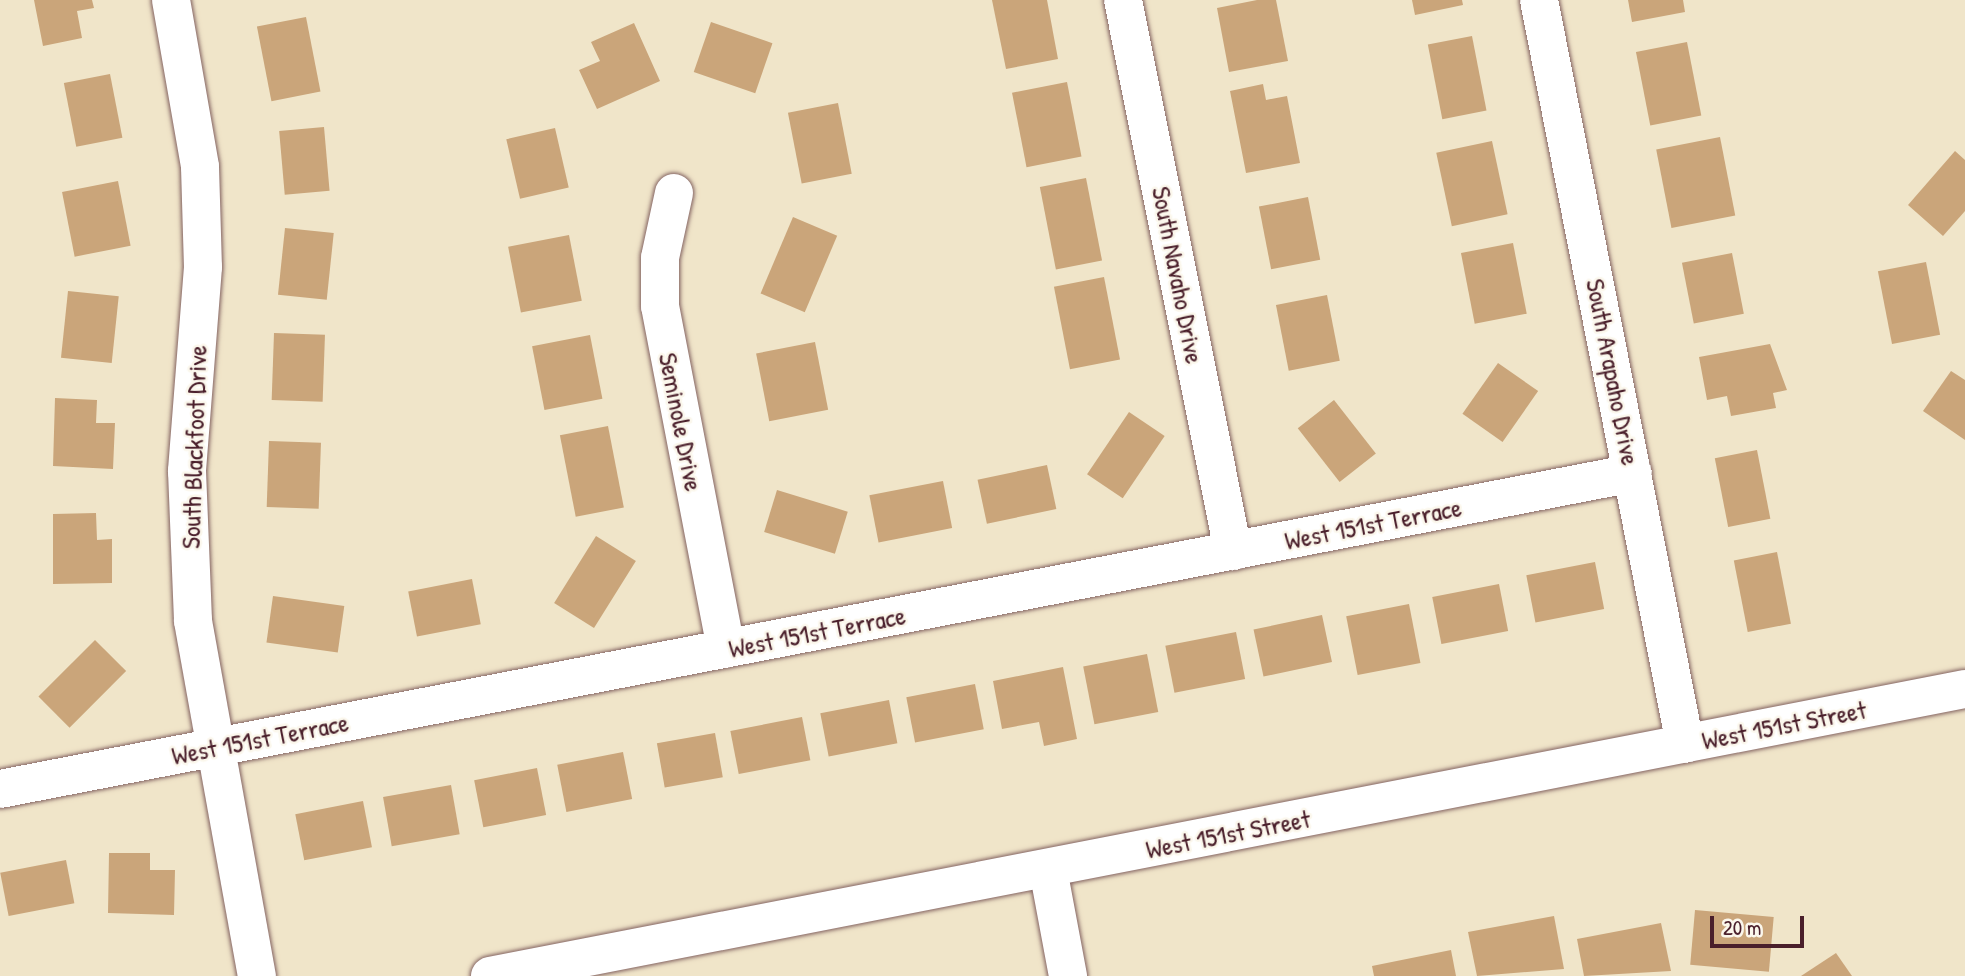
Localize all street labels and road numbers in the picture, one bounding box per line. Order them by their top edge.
street label: South Navaho Drive [1146,184,1210,366]
street label: South Arapaho Drive [1580,276,1646,468]
street label: South Blackfoot Drive [175,345,213,549]
street label: Seminole Drive [652,350,710,494]
street label: West 151st Terrace [1282,492,1464,556]
street label: West 151st Terrace [726,600,908,664]
street label: West 151st Street [1699,694,1869,756]
street label: West 151st Terrace [169,707,351,771]
street label: West 151st Street [1143,803,1313,865]

